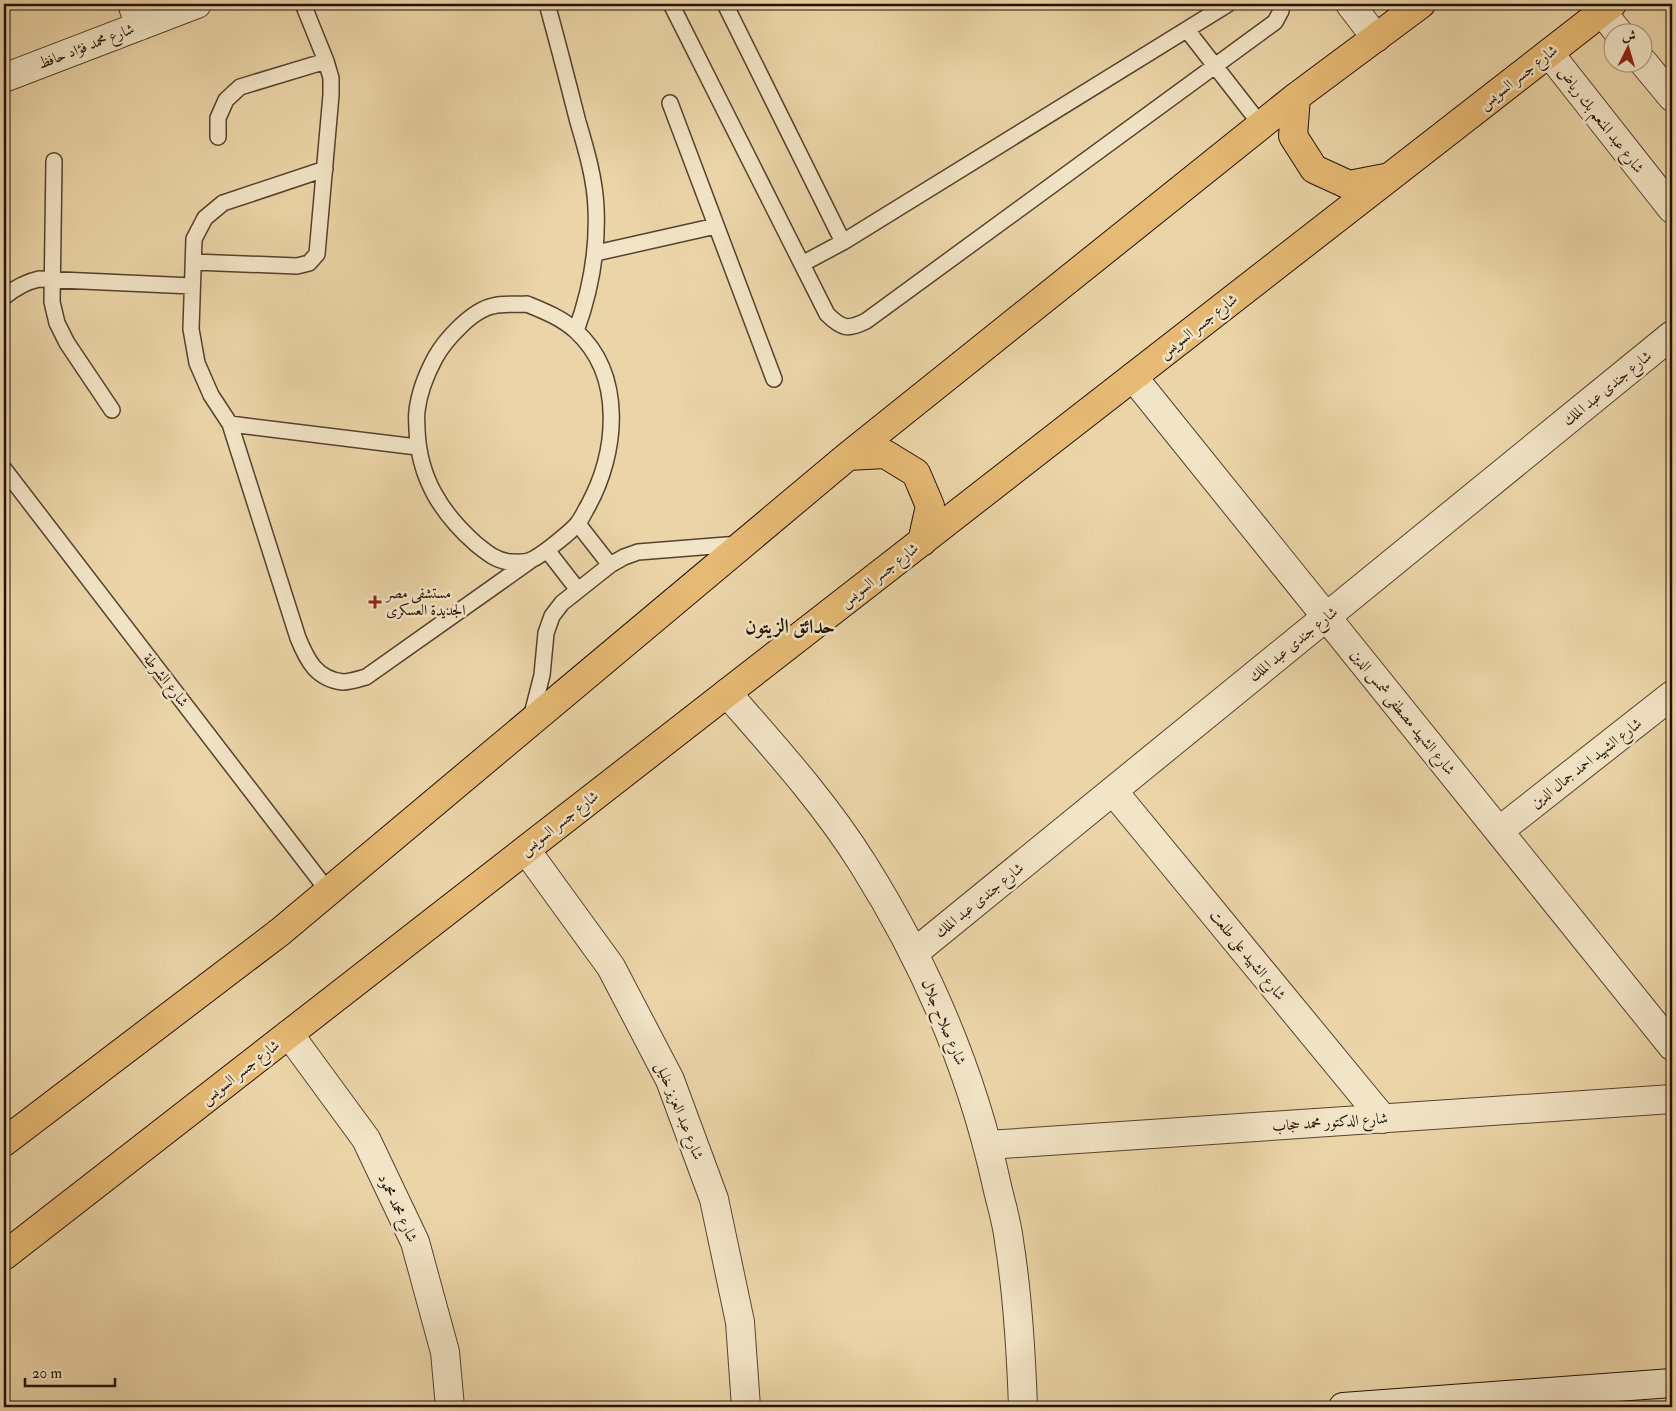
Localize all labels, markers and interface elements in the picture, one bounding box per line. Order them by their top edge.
street label: شارع محمد فؤاد حافظ [35,19,138,76]
north arrow [1604,22,1654,72]
text: ش [1621,26,1637,45]
street label: شارع جسر السويس [1475,41,1563,116]
street label: شارع عبد المنعم بك رياض [1550,63,1648,180]
street label: شارع جسر السويس [1155,290,1243,365]
street label: شارع جندى عبد الملك [1559,347,1658,432]
street label: شارع جسر السويس [836,539,924,614]
place label: مستشفى مصر الجديدة العسكرى [384,584,466,620]
marker: مستشفى مصر الجديدة العسكرى [368,595,382,609]
street label: شارع جندى عبد الملك [1245,603,1344,688]
district label: حدائق الزيتون [745,614,835,639]
street label: شارع الشهيد مصطفى شمس الدين [1344,646,1459,781]
street label: شارع الشرطة [136,650,193,713]
street label: شارع الشهيد احمد جمال الدين [1527,714,1648,815]
street label: شارع جسر السويس [516,787,604,862]
street label: شارع جندى عبد الملك [931,859,1030,944]
street label: شارع الشهيد على طلعت [1203,906,1290,1006]
street label: شارع صلاح جلال [914,976,970,1069]
street label: شارع جسر السويس [197,1036,285,1111]
street label: شارع عبد العزيز خليل [649,1060,708,1164]
street label: شارع الدكتور محمد حجاب [1272,1109,1389,1139]
street label: شارع محمد محمود [371,1171,422,1247]
scale bar [25,1356,115,1388]
text: 20 m [32,1364,62,1383]

